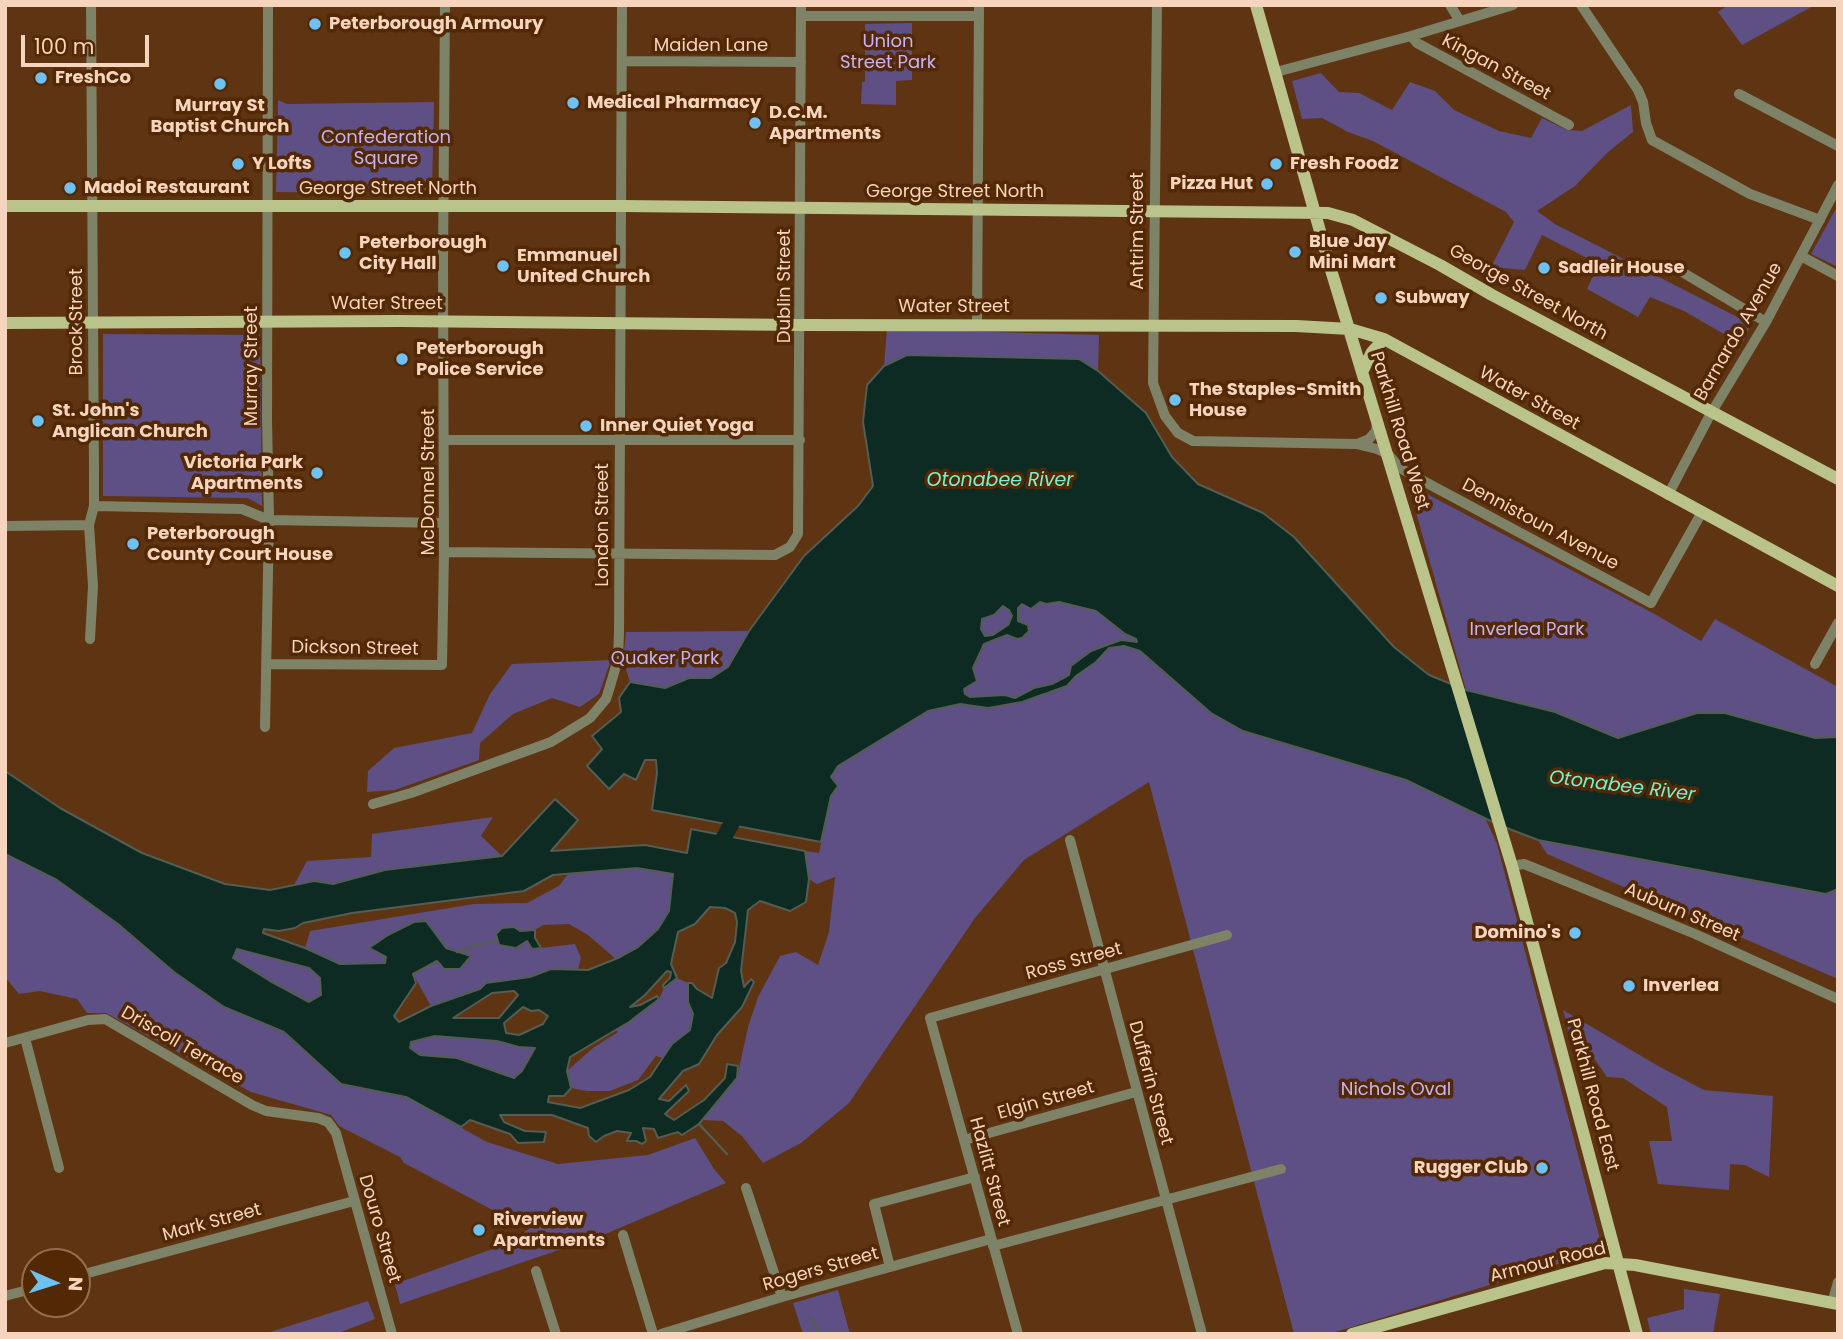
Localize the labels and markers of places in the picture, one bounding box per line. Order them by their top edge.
place label: Peterborough Armoury [329,13,543,35]
marker: Peterborough Armoury [307,16,323,32]
place label: FreshCo [55,67,131,89]
marker: FreshCo [33,70,49,86]
marker: Murray St Baptist Church [212,76,228,92]
place label: Medical Pharmacy [587,92,761,114]
place label: Murray St Baptist Church [151,95,289,138]
marker: Medical Pharmacy [565,95,581,111]
place label: D.C.M. Apartments [769,102,881,144]
marker: D.C.M. Apartments [747,115,763,131]
place label: Y Lofts [252,153,312,175]
place label: Fresh Foodz [1290,153,1399,175]
marker: Y Lofts [230,156,246,172]
marker: Fresh Foodz [1268,156,1284,172]
place label: Pizza Hut [1170,173,1253,195]
marker: Pizza Hut [1259,176,1275,192]
place label: Madoi Restaurant [84,177,249,199]
marker: Madoi Restaurant [62,180,78,196]
place label: Blue Jay Mini Mart [1309,231,1396,274]
place label: Peterborough City Hall [359,232,487,274]
marker: Blue Jay Mini Mart [1287,244,1303,260]
marker: Peterborough City Hall [337,245,353,261]
place label: Emmanuel United Church [517,245,650,288]
place label: Sadleir House [1558,257,1685,279]
marker: Emmanuel United Church [495,258,511,274]
marker: Sadleir House [1536,260,1552,276]
place label: Subway [1395,287,1470,309]
marker: Subway [1373,290,1389,306]
place label: Peterborough Police Service [416,338,544,380]
marker: Peterborough Police Service [394,351,410,367]
place label: The Staples-Smith House [1189,379,1361,422]
marker: The Staples-Smith House [1167,392,1183,408]
place label: St. John's Anglican Church [52,400,208,442]
marker: St. John's Anglican Church [30,413,46,429]
place label: Inner Quiet Yoga [600,415,754,437]
marker: Inner Quiet Yoga [578,418,594,434]
place label: Victoria Park Apartments [184,452,303,494]
marker: Victoria Park Apartments [309,465,325,481]
place label: Peterborough County Court House [147,523,333,566]
marker: Peterborough County Court House [125,536,141,552]
place label: Domino's [1474,922,1561,944]
marker: Domino's [1567,925,1583,941]
place label: Inverlea [1643,975,1719,997]
marker: Inverlea [1621,978,1637,994]
place label: Rugger Club [1414,1157,1528,1179]
marker: Rugger Club [1534,1160,1550,1176]
place label: Riverview Apartments [493,1209,605,1252]
marker: Riverview Apartments [471,1222,487,1238]

